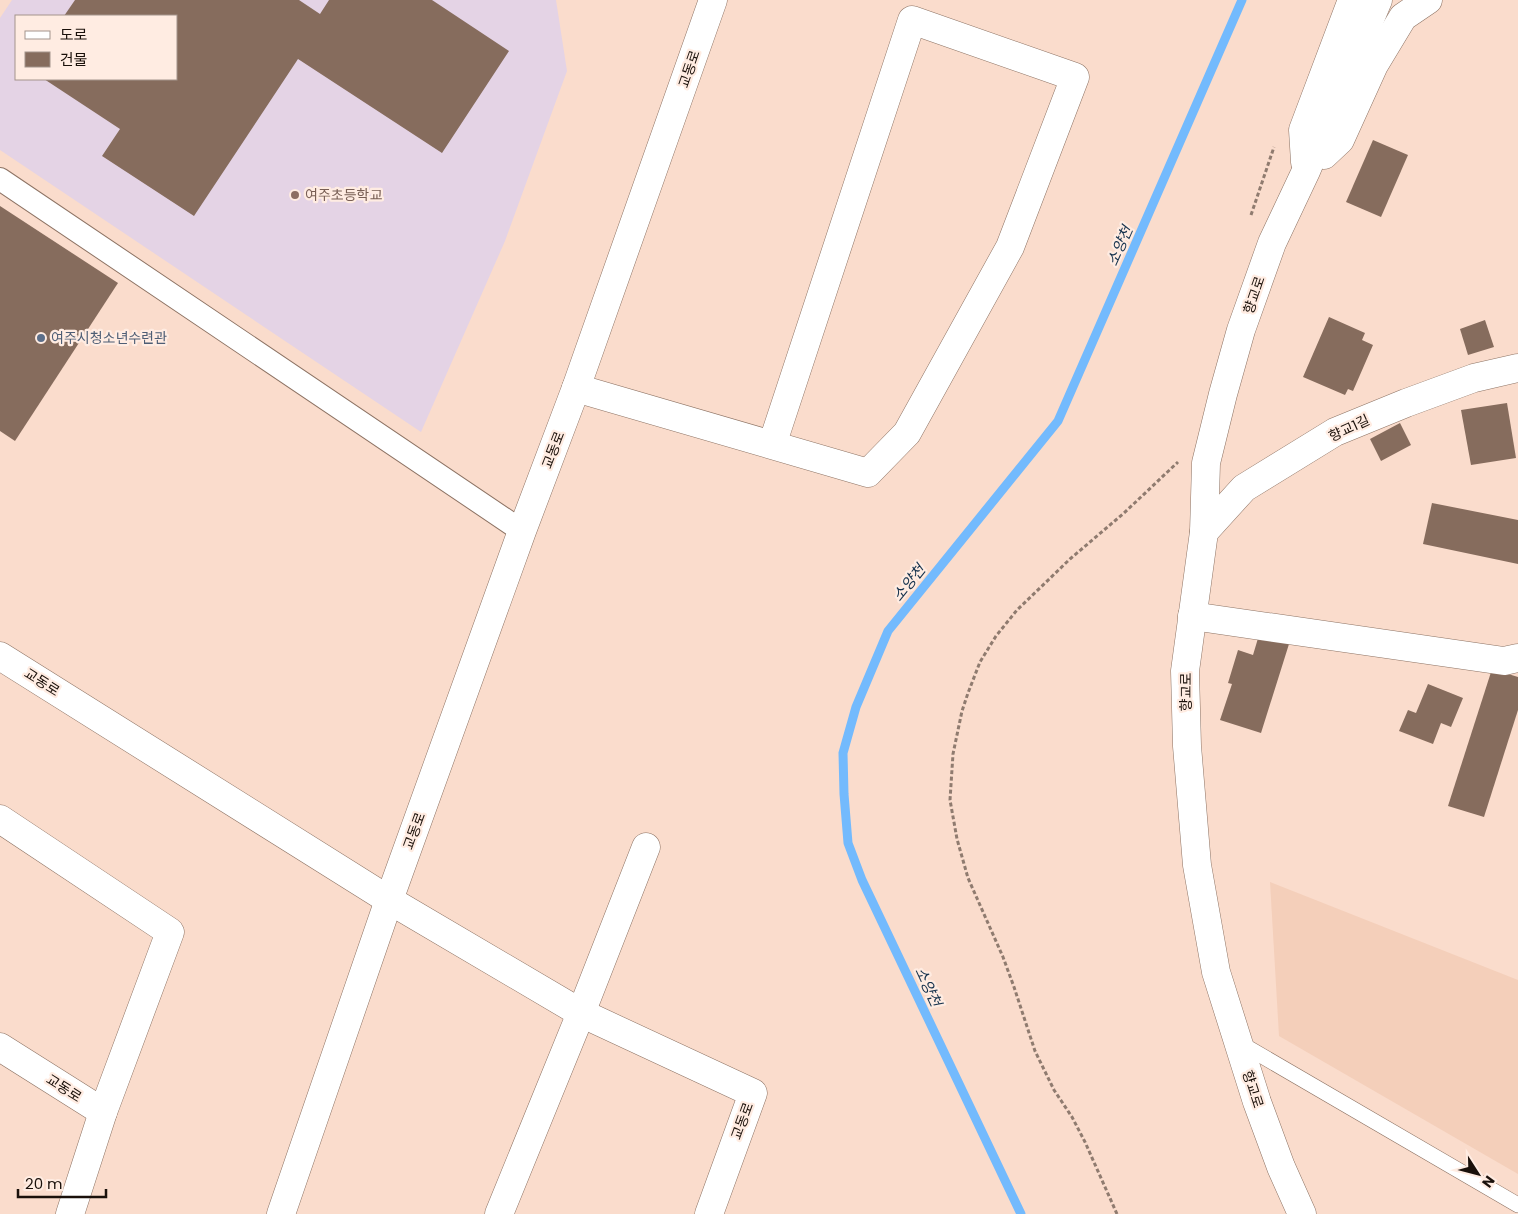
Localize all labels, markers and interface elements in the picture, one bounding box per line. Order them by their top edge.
legend [15,15,178,80]
text: 도로 [60,24,88,45]
street label: 교동로 [673,47,705,91]
text: 건물 [60,49,88,70]
place label: 여주초등학교 [305,185,382,205]
marker: 여주초등학교 [289,189,301,201]
water label: 소양천 [1102,221,1138,269]
street label: 향교로 [1238,273,1270,317]
place label: 여주시청소년수련관 [51,328,167,348]
marker: 여주시청소년수련관 [35,332,47,344]
street label: 향교1길 [1325,410,1373,446]
street label: 교동로 [537,428,569,472]
water label: 소양천 [887,558,931,605]
street label: 교동로 [20,663,64,701]
street label: 향교로 [1176,673,1196,711]
street label: 교동로 [398,809,430,853]
water label: 소양천 [910,964,948,1012]
street label: 향교로 [1238,1068,1269,1111]
street label: 교동로 [42,1069,86,1107]
street label: 교동로 [726,1099,758,1143]
north arrow [1453,1149,1503,1199]
scale bar [18,1166,105,1198]
text: N [1477,1172,1500,1192]
text: 20 m [25,1173,63,1194]

